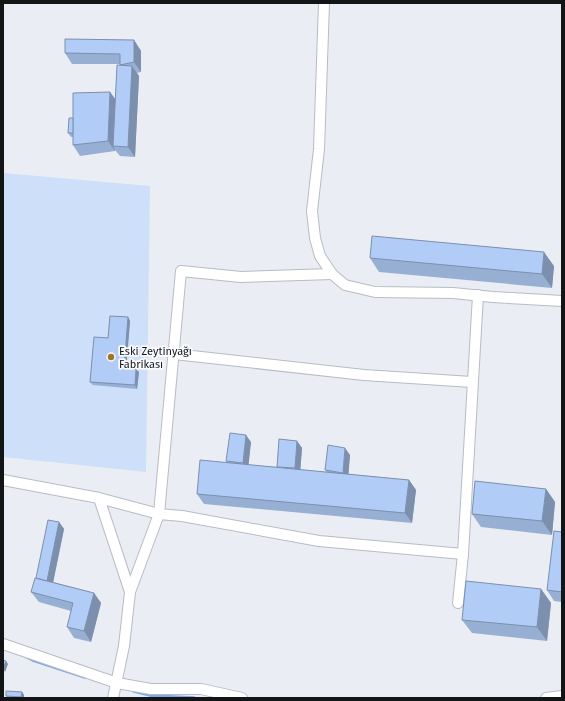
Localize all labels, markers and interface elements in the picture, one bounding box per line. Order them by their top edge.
place label: Eski Zeytinyağı Fabrikası [119,345,192,371]
marker: Eski Zeytinyağı Fabrikası [106,352,116,362]

